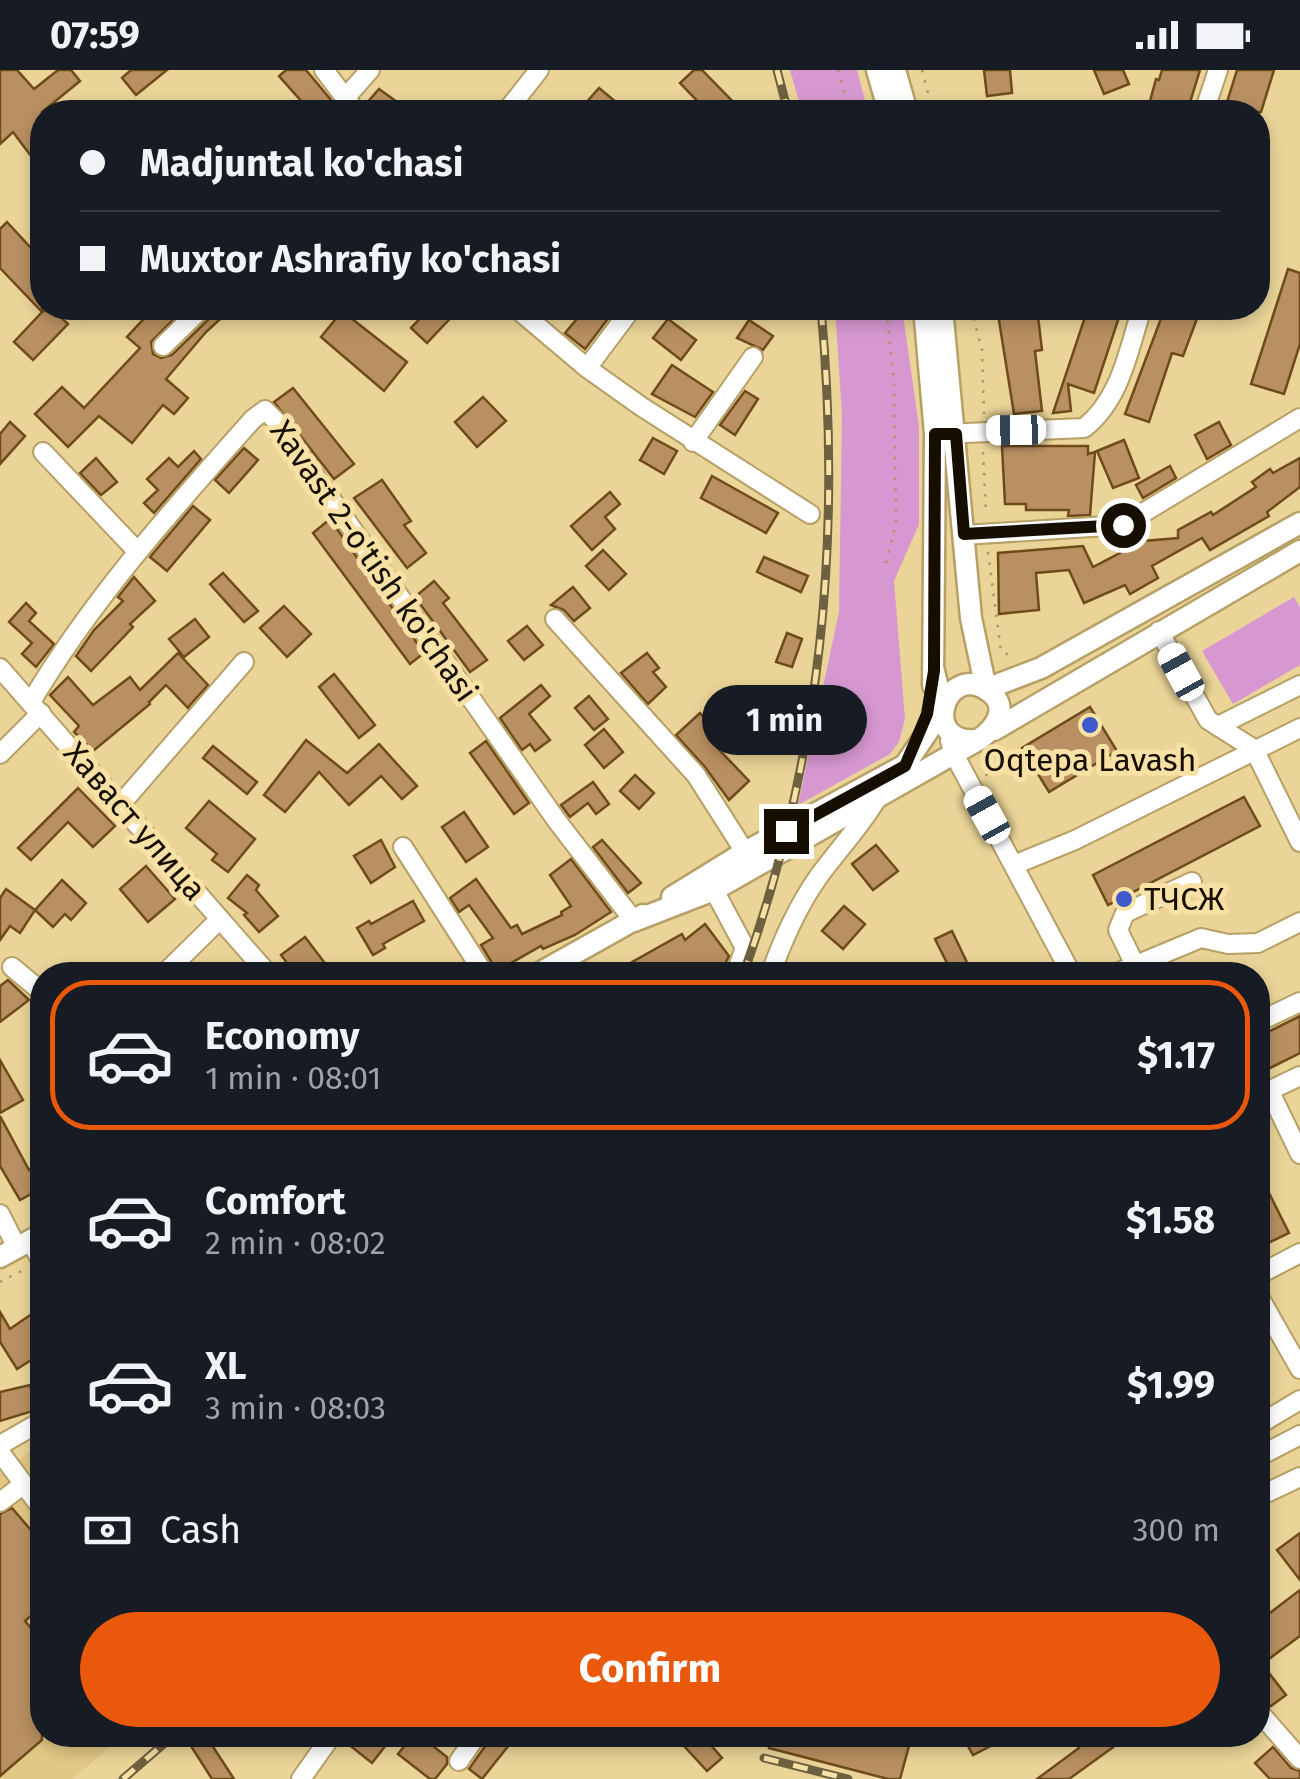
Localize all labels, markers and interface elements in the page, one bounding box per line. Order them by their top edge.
text: 07:59 [50,12,140,58]
text: Madjuntal ko'chasi [140,140,463,186]
text: Muxtor Ashrafiy ko'chasi [140,236,561,282]
street label: Xavast 2-o'tish ko'chasi [262,413,486,709]
car [986,414,1046,446]
route start [1101,503,1146,548]
car [1153,638,1209,706]
callout: 1 min [704,686,868,756]
text: 1 min [746,701,823,739]
marker: Oqtepa Lavash [1079,714,1101,736]
street label: Хаваст улица [56,734,214,908]
place label: Oqtepa Lavash [984,741,1196,779]
car [959,781,1015,849]
route end [764,809,809,854]
place label: ТЧСЖ [1144,880,1225,918]
marker: ТЧСЖ [1113,888,1135,910]
icon: car [85,1010,175,1100]
text: Economy [205,1013,360,1059]
text: $1.17 [1137,1032,1215,1078]
text: 1 min · 08:01 [205,1059,381,1097]
icon: car [85,1175,175,1265]
text: Comfort [205,1178,346,1224]
text: $1.58 [1126,1197,1215,1243]
text: 2 min · 08:02 [205,1224,386,1262]
icon: car [85,1340,175,1430]
text: XL [205,1343,247,1389]
text: $1.99 [1127,1362,1215,1408]
text: 3 min · 08:03 [205,1389,386,1427]
icon: cash [80,1503,135,1558]
text: Cash [160,1507,241,1553]
text: 300 m [1132,1511,1220,1549]
button: Confirm [80,1612,1220,1727]

